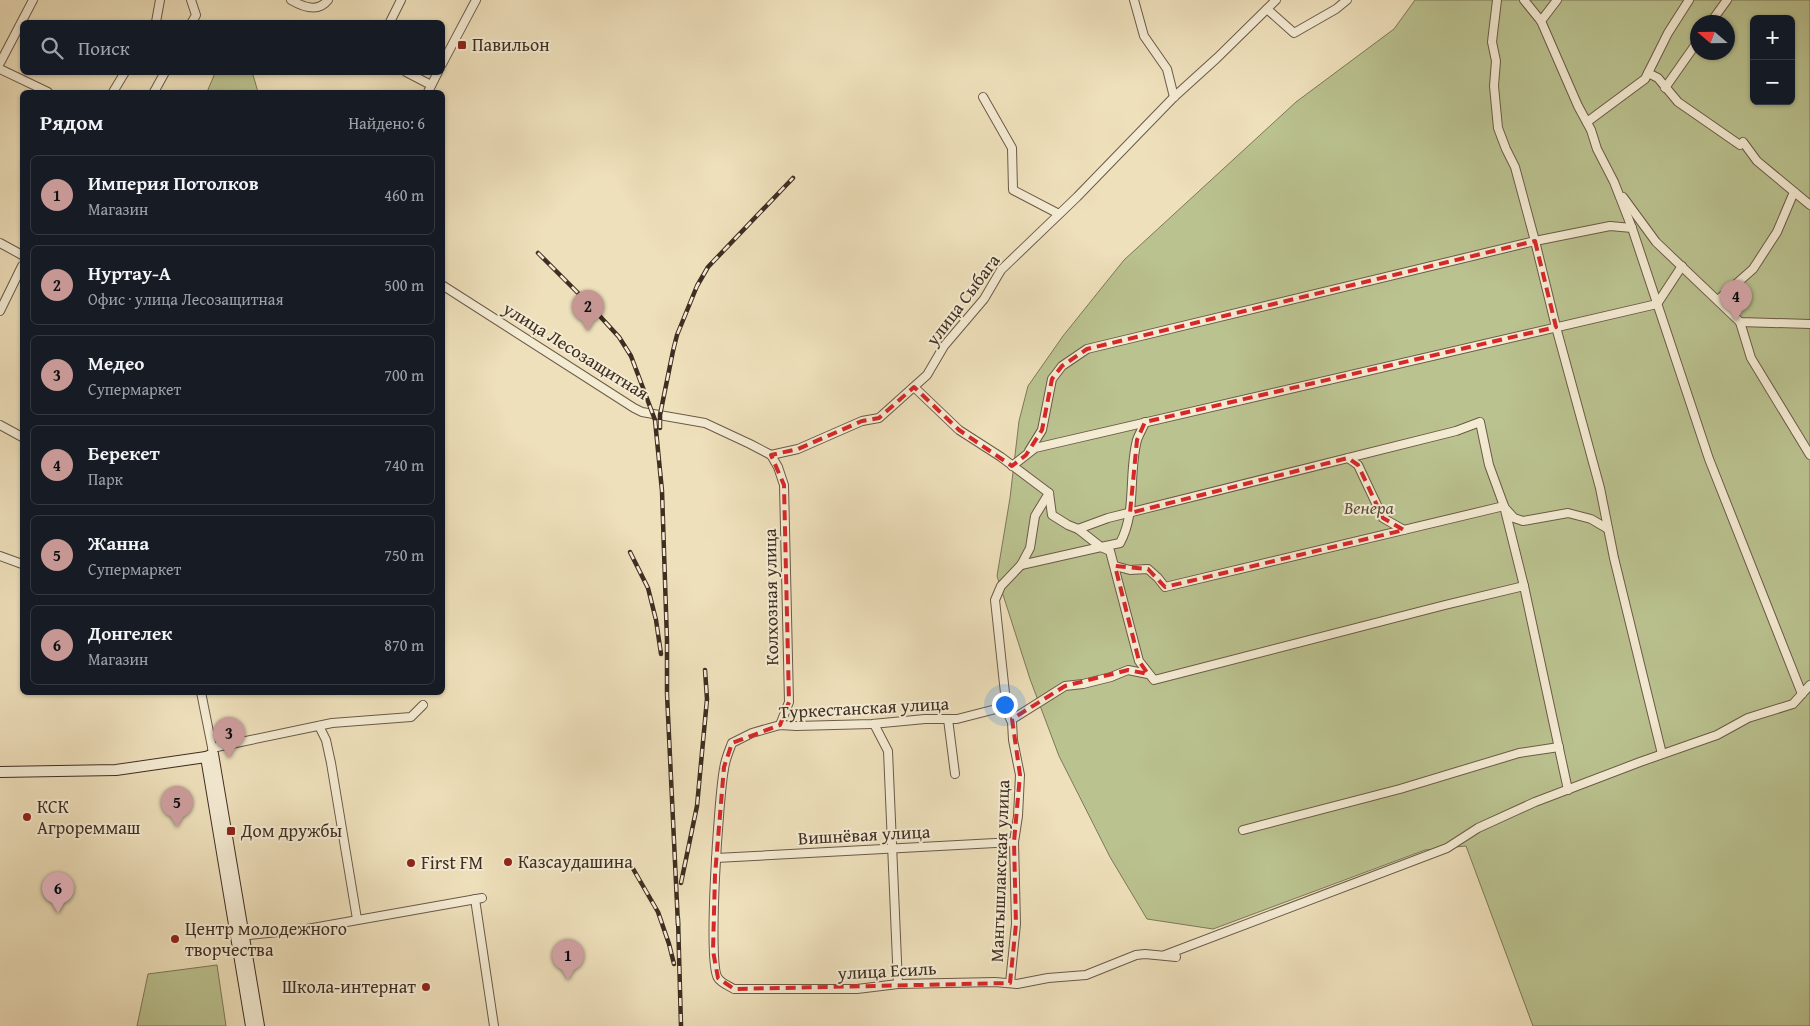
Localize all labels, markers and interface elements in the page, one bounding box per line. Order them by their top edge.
north arrow [1690,15,1735,60]
map controls [1750,15,1795,105]
button: + [1750,15,1795,60]
search box [20,20,445,75]
place label: Павильон [472,31,550,58]
icon: search [38,34,66,62]
text: Поиск [78,34,130,62]
marker: Павильон [456,39,468,51]
button: − [1750,60,1795,105]
text: Рядом [40,107,103,138]
text: Найдено: 6 [348,111,425,135]
text: Империя Потолков [88,169,259,197]
text: 1 [53,183,61,207]
text: 460 m [384,183,424,207]
text: Магазин [88,197,148,221]
street label: улица Сыбага [918,248,1006,352]
text: Нуртау-А [88,259,171,287]
text: 2 [53,273,61,297]
text: 500 m [384,273,424,297]
pin: 4 [1720,280,1752,321]
text: Офис · улица Лесозащитная [88,287,284,311]
pin: 2 [572,290,604,331]
street label: улица Лесозащитная [497,294,654,406]
text: Медео [88,349,144,377]
text: 3 [53,363,61,387]
text: 700 m [384,363,424,387]
text: Супермаркет [88,377,181,401]
text: Берекет [88,439,160,467]
text: 4 [53,453,61,477]
text: 740 m [384,453,424,477]
text: Парк [88,467,123,491]
park label: Венера [1343,494,1395,521]
street label: Колхозная улица [756,528,785,666]
text: Жанна [88,529,149,557]
text: 5 [53,543,61,567]
text: 750 m [384,543,424,567]
text: Супермаркет [88,557,181,581]
text: Донгелек [88,619,172,647]
text: 6 [53,633,61,657]
text: 870 m [384,633,424,657]
text: Магазин [88,647,148,671]
street label: Туркестанская улица [778,690,950,725]
your location [992,692,1018,718]
pin: 3 [213,717,245,758]
street label: Мангышлакская улица [983,779,1016,963]
pin: 5 [161,786,193,827]
place label: КСК Агрореммаш [37,793,141,841]
marker: КСК Агрореммаш [21,811,33,823]
place label: Дом дружбы [240,817,343,844]
street label: Вишнёвая улица [797,818,931,851]
marker: Дом дружбы [225,825,237,837]
place label: Казсаудашина [518,848,633,875]
place label: First FM [421,849,483,876]
marker: Казсаудашина [502,856,514,868]
marker: First FM [405,857,417,869]
pin: 6 [42,872,74,913]
place label: Центр молодежного творчества [185,915,347,963]
marker: Центр молодежного творчества [169,933,181,945]
pin: 1 [552,939,584,980]
street label: улица Есиль [836,954,937,987]
place label: Школа-интернат [282,973,416,1000]
marker: Школа-интернат [420,981,432,993]

